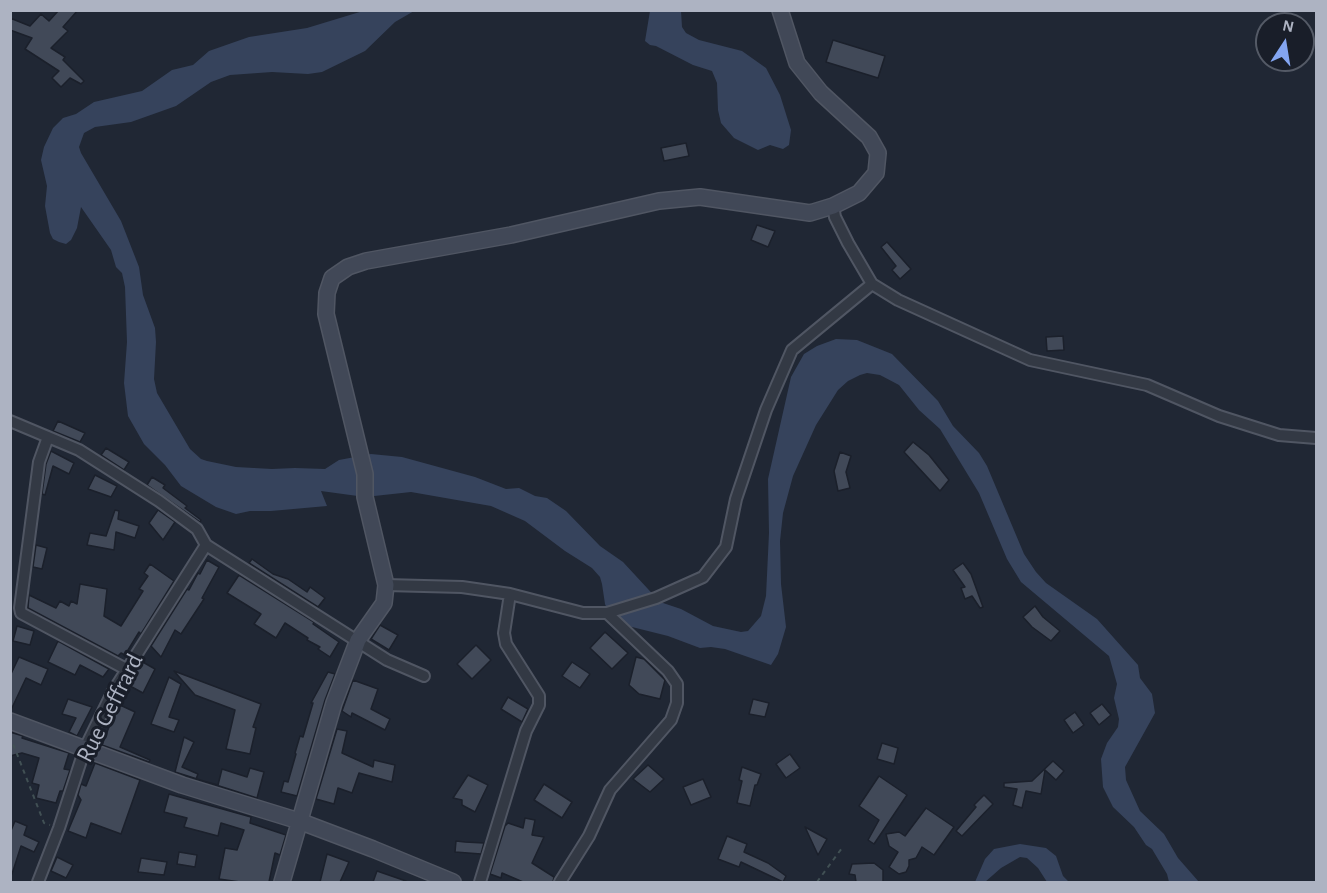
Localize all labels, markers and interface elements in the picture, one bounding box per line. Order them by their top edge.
north arrow [1255,12,1315,72]
text: N [1281,17,1295,35]
street label: Rue Geffrard [70,649,150,767]

